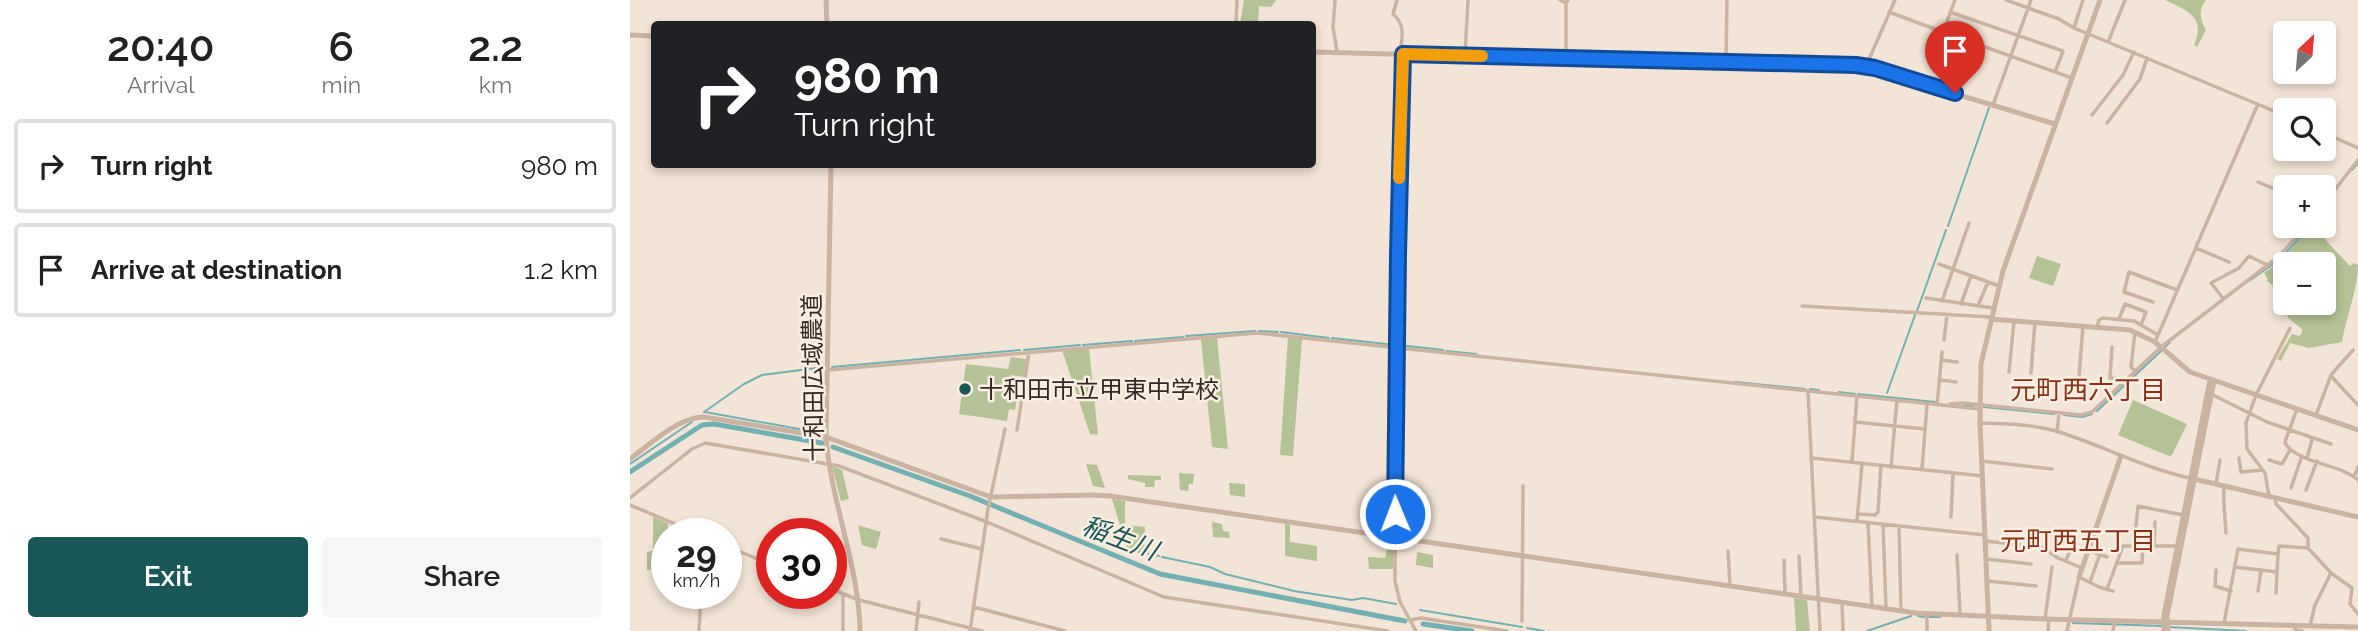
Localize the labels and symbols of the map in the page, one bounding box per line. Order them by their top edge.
pin [1925,21,1985,93]
north arrow [2273,21,2336,84]
street label: 十和田広域農道 [797,294,829,462]
place label: 十和田市立甲東中学校 [979,375,1219,404]
district label: 元町西六丁目 [2010,375,2166,405]
marker: 十和田市立甲東中学校 [957,381,973,397]
position arrow [1358,477,1432,551]
water label: 稲生川 [1078,510,1165,567]
speed limit sign: 30 [756,518,847,609]
district label: 元町西五丁目 [2000,526,2156,556]

